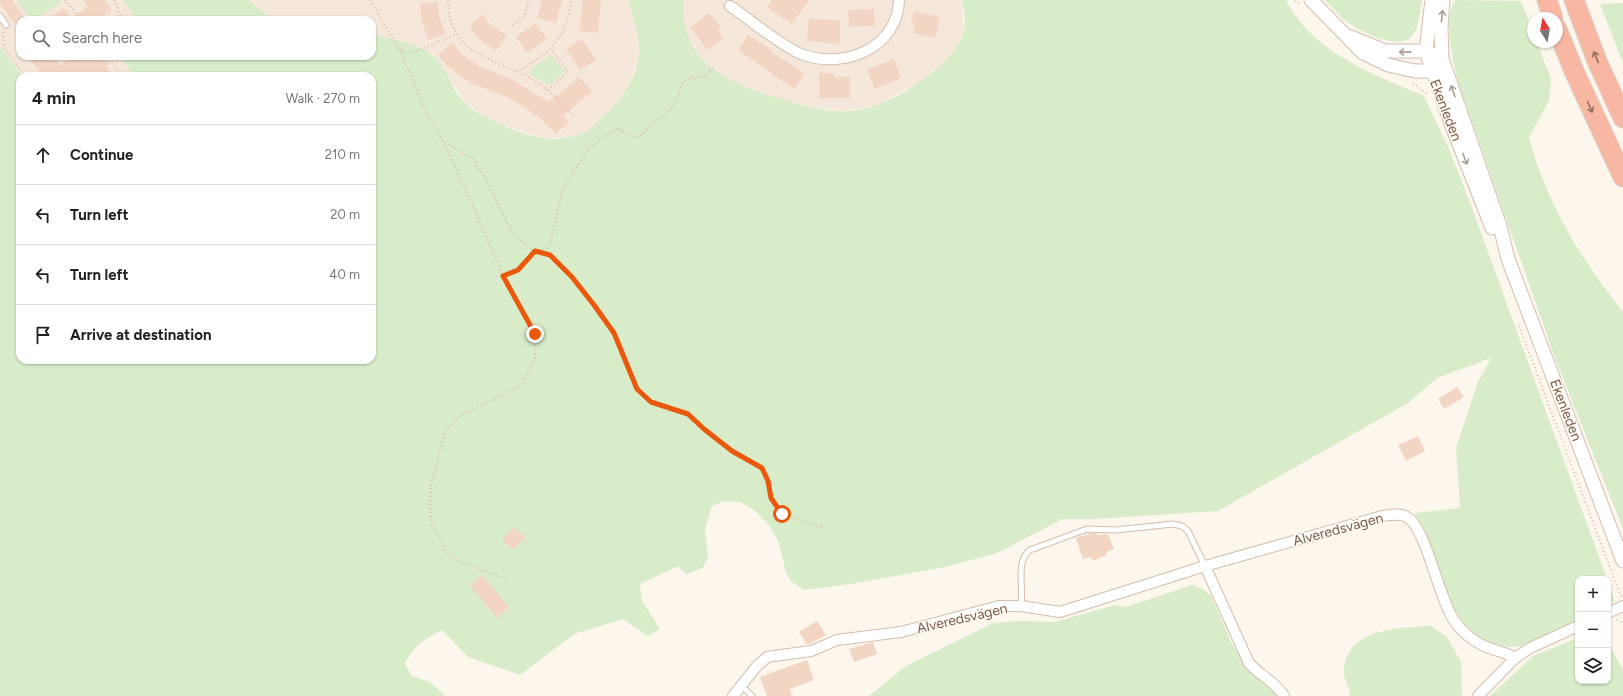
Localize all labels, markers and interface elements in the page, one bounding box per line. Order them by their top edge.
one-way arrow [1438,10,1445,23]
north arrow [1527,12,1563,48]
search box [16,16,376,60]
icon: search [30,27,52,49]
text: Search here [62,29,142,47]
one-way arrow [1399,49,1412,56]
one-way arrow [1592,52,1599,64]
street label: Ekenleden [1426,77,1465,144]
one-way arrow [1449,85,1456,98]
text: 4 min [32,88,76,108]
text: Walk · 270 m [286,91,360,106]
one-way arrow [1587,100,1594,112]
icon: ahead [32,144,54,166]
text: Continue [70,146,133,164]
text: 210 m [325,147,360,162]
one-way arrow [1461,153,1469,165]
icon: left [32,204,54,226]
text: Turn left [70,206,128,224]
text: 20 m [330,207,360,222]
icon: left [32,264,54,286]
text: Turn left [70,266,128,284]
text: 40 m [329,267,360,282]
icon: arrive [32,324,54,346]
route end [526,325,544,343]
text: Arrive at destination [70,326,211,344]
street label: Ekenleden [1546,377,1585,444]
route start [773,505,791,523]
street label: Alveredsvägen [1291,509,1385,550]
map controls [1575,576,1611,684]
button: + [1575,576,1611,612]
street label: Alveredsvägen [915,600,1009,637]
button: − [1575,612,1611,648]
button: layers [1575,648,1611,684]

